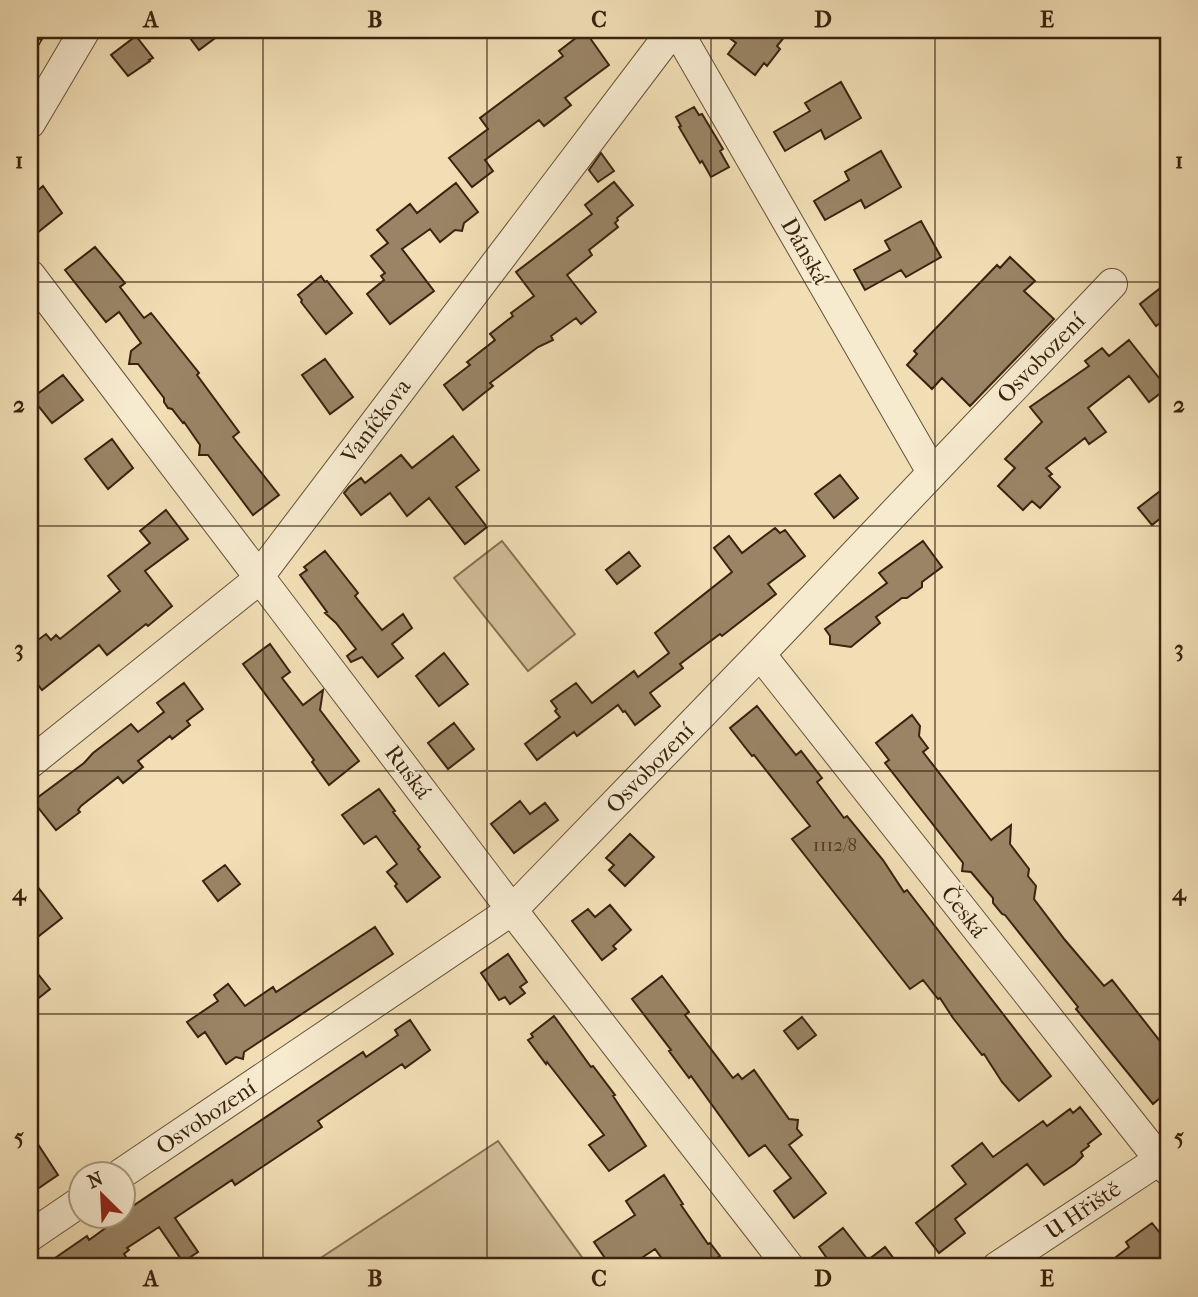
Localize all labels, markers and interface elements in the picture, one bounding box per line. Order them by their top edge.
text: A [142,6,160,33]
text: B [368,6,383,33]
text: C [591,6,607,33]
text: D [814,6,832,33]
text: E [1040,6,1054,33]
text: 1 [15,147,23,174]
text: 1 [1175,147,1183,174]
street label: Dánská [775,213,835,289]
street label: Osvobození [991,307,1091,409]
street label: Vaníčkova [335,373,417,469]
text: 2 [13,391,25,418]
text: 2 [1173,391,1185,418]
text: 3 [14,635,24,662]
text: 3 [1174,635,1184,662]
street label: Osvobození [600,717,700,819]
street label: Ruská [379,740,437,804]
house number: 1112/8 [813,834,857,856]
text: 4 [11,879,27,906]
text: 4 [1171,879,1187,906]
street label: Česká [936,881,993,943]
street label: Osvobození [151,1074,261,1160]
text: 5 [14,1123,24,1150]
text: 5 [1174,1123,1184,1150]
north arrow [66,1160,136,1230]
text: N [84,1167,107,1193]
street label: U Hřiště [1040,1175,1126,1245]
text: A [142,1265,160,1292]
text: B [368,1265,383,1292]
text: C [591,1265,607,1292]
text: D [814,1265,832,1292]
text: E [1040,1265,1054,1292]

